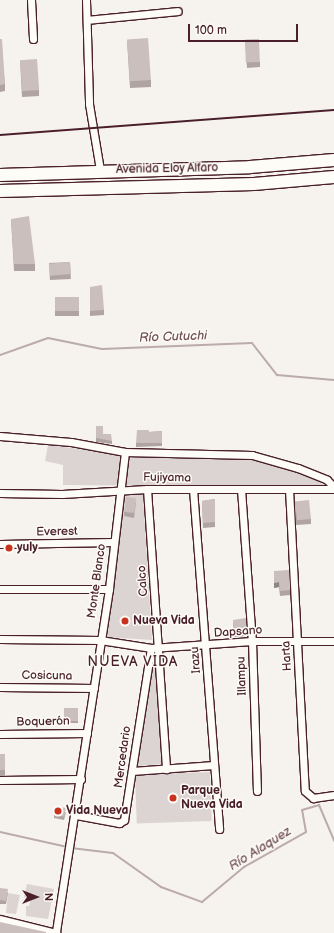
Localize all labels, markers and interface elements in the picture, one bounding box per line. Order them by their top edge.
scale bar [190,16,300,42]
text: 100 m [195,23,227,38]
street label: Avenida Eloy Alfaro [115,161,219,177]
water label: Río Cutuchi [139,328,207,346]
street label: Fujiyama [143,470,191,486]
street label: Everest [36,524,78,540]
place label: yuly [17,541,38,555]
marker: yuly [4,543,14,553]
street label: Monte Blanco [85,543,109,619]
street label: Calco [135,565,151,597]
place label: Nueva Vida [133,614,195,628]
marker: Nueva Vida [120,616,130,626]
street label: Dapsano [213,623,263,641]
street label: Harta [279,641,295,671]
street label: Irazu [188,646,204,674]
district label: NUEVA VIDA [87,654,179,670]
street label: Illampu [234,656,250,696]
street label: Cosicuna [22,668,72,684]
street label: Boquerón [16,714,70,730]
street label: Mercedario [112,725,134,789]
place label: Parque Nueva Vida [181,784,243,812]
marker: Parque Nueva Vida [168,793,178,803]
place label: Vida Nueva [66,804,128,818]
marker: Vida Nueva [53,806,63,816]
water label: Río Alaquez [226,824,294,874]
north arrow [16,877,56,917]
text: N [42,893,55,901]

